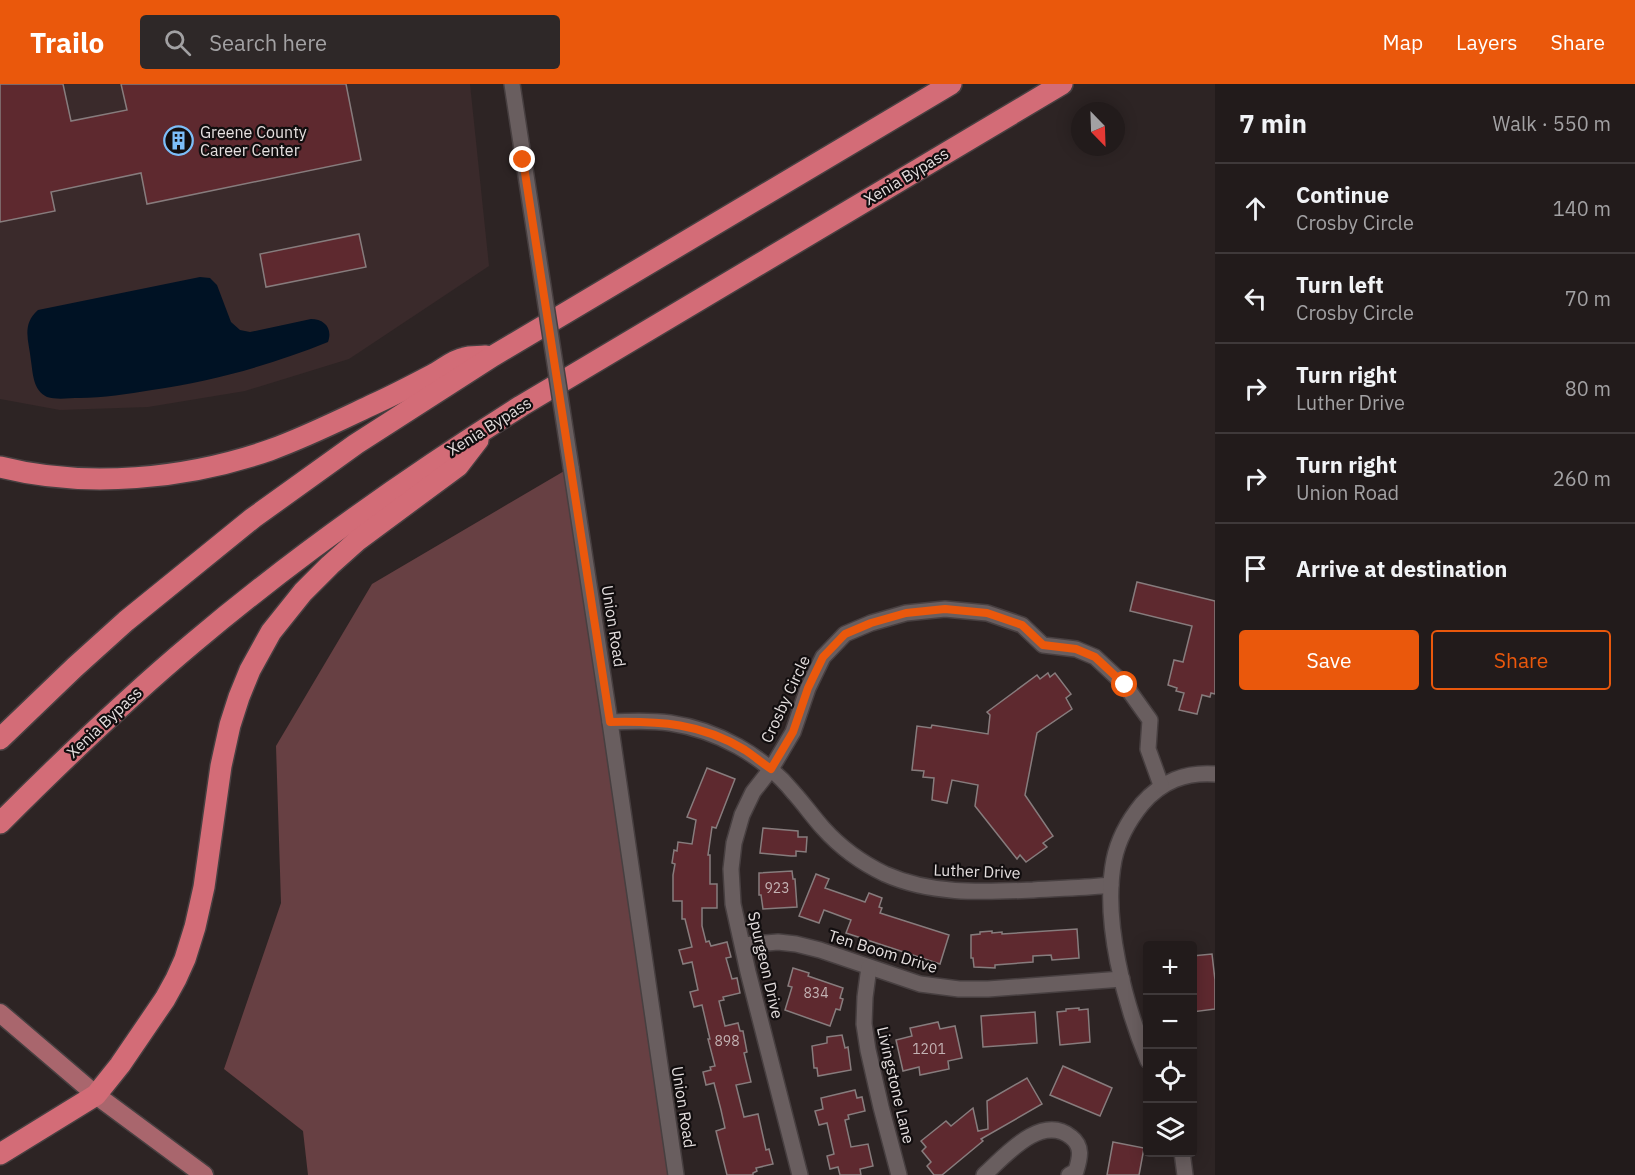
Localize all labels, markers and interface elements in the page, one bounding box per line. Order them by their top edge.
search box [140,15,560,69]
text: Trailo [30,24,104,61]
icon: search [161,26,194,59]
text: Search here [209,28,327,57]
text: Map [1383,28,1423,56]
text: Layers [1456,28,1518,56]
text: Share [1551,28,1605,56]
north arrow [1071,102,1125,156]
text: 7 min [1239,106,1307,140]
text: Walk · 550 m [1493,110,1611,137]
place label: Greene County Career Center [200,122,307,160]
building icon: Greene County Career Center [163,125,195,157]
street label: Xenia Bypass [860,143,952,209]
route end [509,146,535,172]
text: Continue [1296,180,1389,209]
icon: ahead [1239,192,1272,225]
text: 140 m [1553,195,1611,222]
text: Crosby Circle [1296,209,1414,236]
text: Turn left [1296,270,1384,299]
icon: left [1239,282,1272,315]
text: 70 m [1565,285,1611,312]
text: Crosby Circle [1296,299,1414,326]
text: Turn right [1296,360,1397,389]
icon: right [1239,372,1272,405]
text: 80 m [1565,375,1611,402]
text: Luther Drive [1296,389,1405,416]
street label: Xenia Bypass [443,392,535,460]
text: Turn right [1296,450,1397,479]
icon: right [1239,462,1272,495]
text: 260 m [1553,465,1611,492]
text: Union Road [1296,479,1399,506]
icon: arrive [1239,552,1272,585]
text: Arrive at destination [1296,554,1507,583]
street label: Union Road [598,584,630,668]
button: Save [1239,630,1419,690]
button: Share [1431,630,1611,690]
street label: Crosby Circle [756,652,814,746]
route start [1111,671,1137,697]
street label: Xenia Bypass [62,682,146,762]
street label: Luther Drive [933,859,1021,883]
house number: 923 [764,879,790,897]
street label: Spurgeon Drive [744,910,788,1021]
street label: Ten Boom Drive [826,925,940,977]
map controls [1143,941,1197,1157]
button: + [1143,941,1197,995]
house number: 834 [803,984,829,1002]
button: − [1143,995,1197,1049]
street label: Livingstone Lane [873,1024,919,1146]
house number: 898 [714,1032,740,1050]
house number: 1201 [912,1040,946,1058]
button: locate [1143,1049,1197,1103]
street label: Union Road [668,1065,700,1149]
button: layers [1143,1103,1197,1157]

